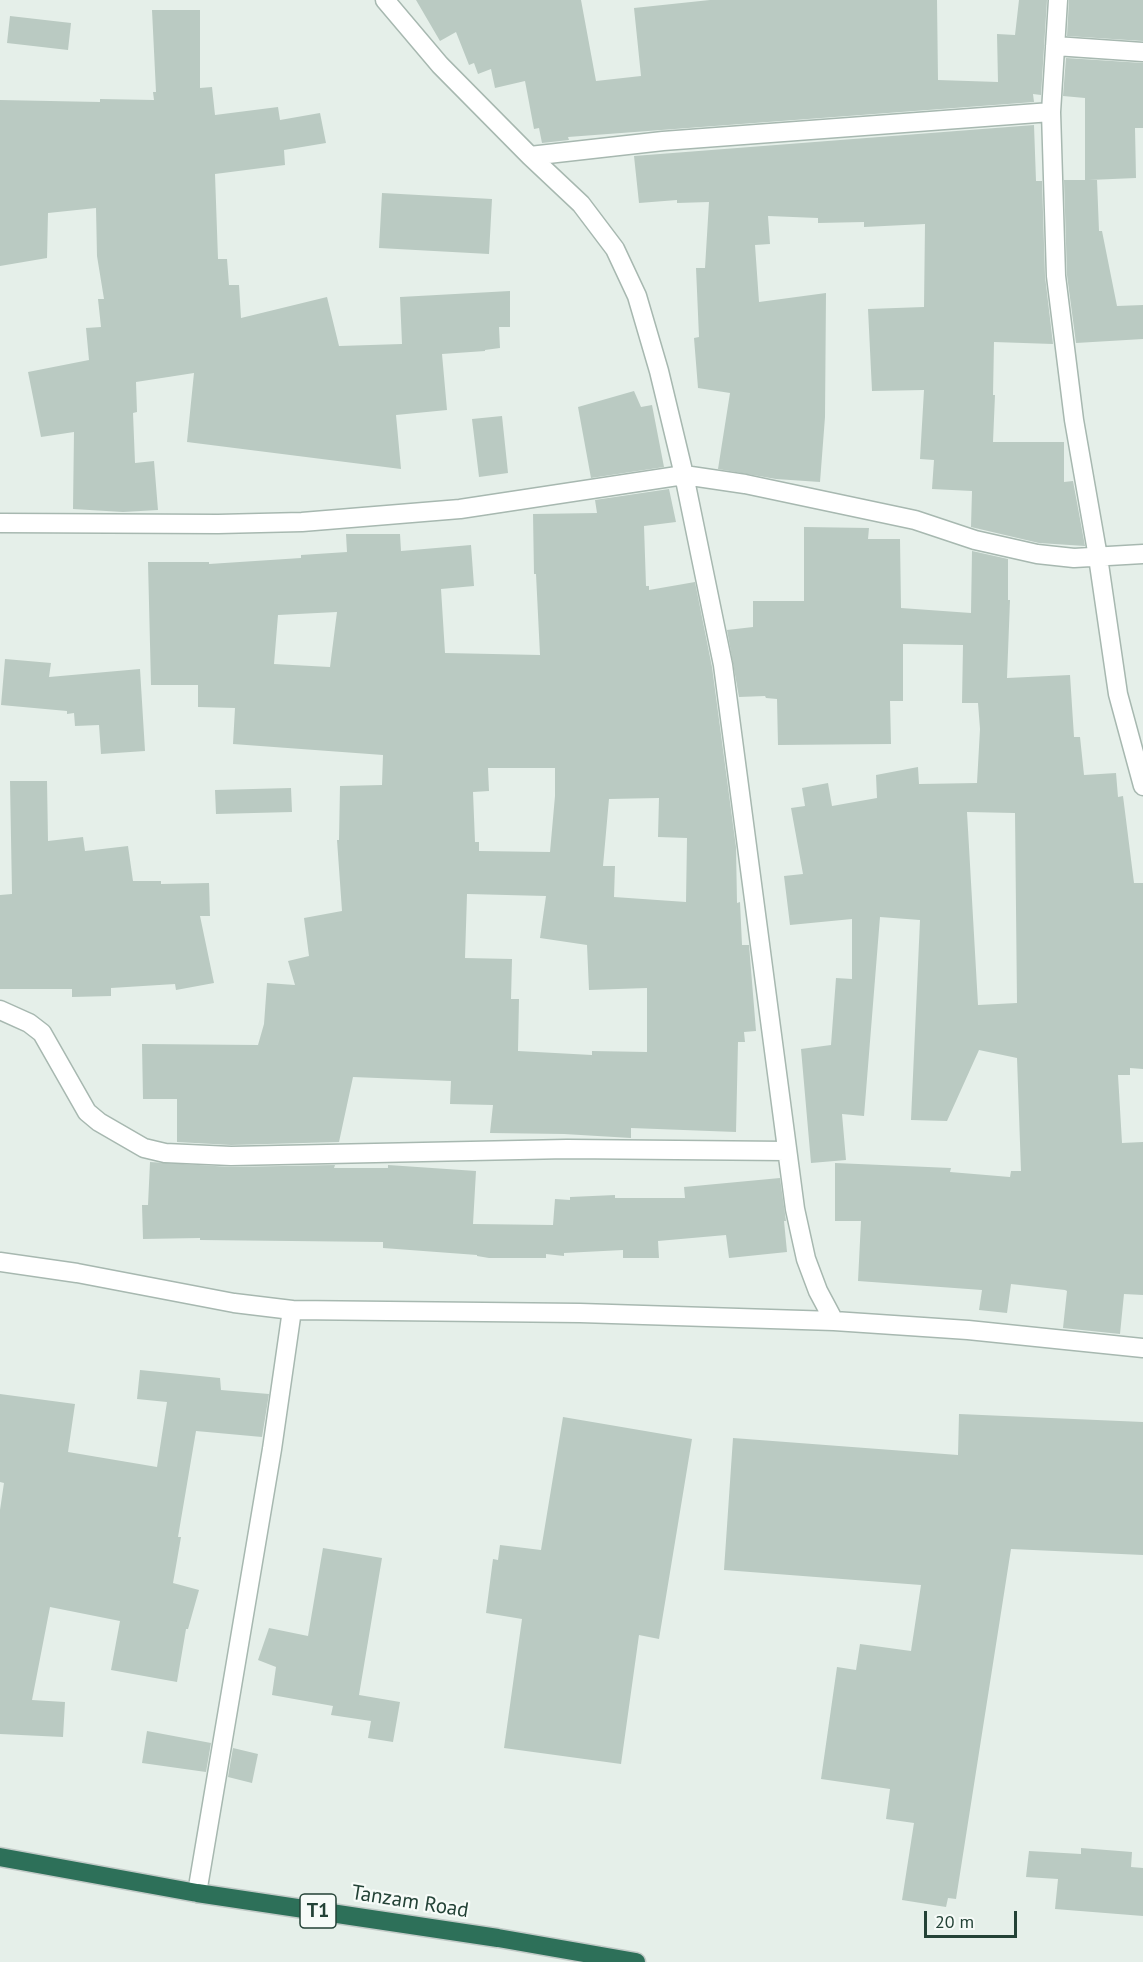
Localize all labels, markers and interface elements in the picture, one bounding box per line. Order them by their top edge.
street label: Tanzam Road [350,1880,470,1924]
road number: T1 [300,1894,336,1928]
scale bar [927,1899,1020,1937]
text: 20 m [935,1910,974,1933]

